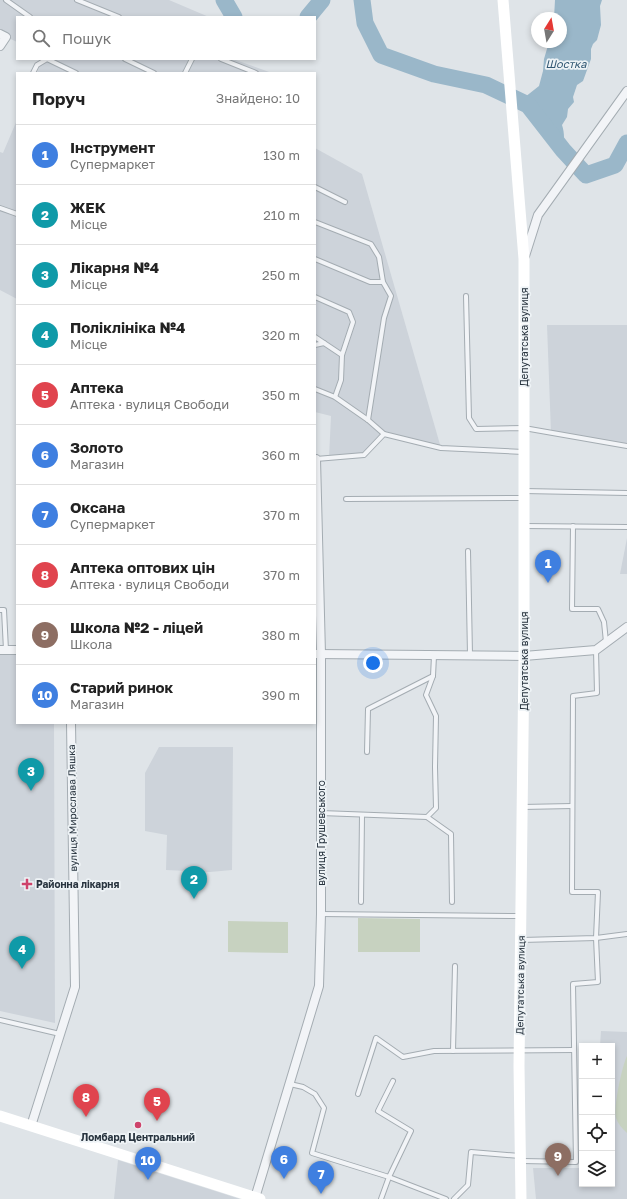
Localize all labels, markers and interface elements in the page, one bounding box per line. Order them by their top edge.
north arrow [531,12,567,48]
search box [16,16,316,60]
icon: search [30,27,52,49]
text: Пошук [62,29,111,47]
water label: Шостка [545,57,587,70]
text: Поруч [32,88,85,109]
text: Знайдено: 10 [216,90,300,106]
text: Інструмент [70,138,155,156]
text: 1 [42,147,48,163]
text: 130 m [263,147,300,163]
text: Супермаркет [70,156,155,172]
text: ЖЕК [70,198,106,216]
text: 2 [41,207,49,223]
text: 210 m [263,207,300,223]
text: Місце [70,216,107,232]
text: Лікарня №4 [70,258,159,276]
text: 3 [41,267,49,283]
text: 250 m [262,267,300,283]
text: Місце [70,276,107,292]
street label: Депутатська вулиця [518,287,530,387]
text: Поліклініка №4 [70,318,185,336]
text: 4 [41,327,49,343]
text: 320 m [262,327,300,343]
text: Місце [70,336,107,352]
text: Аптека [70,378,123,396]
text: 5 [41,387,49,403]
text: 350 m [262,387,300,403]
text: Аптека · вулиця Свободи [70,396,229,412]
text: Золото [70,438,123,456]
text: 6 [41,447,49,463]
text: 360 m [262,447,300,463]
text: Магазин [70,456,124,472]
text: Оксана [70,498,125,516]
text: 7 [41,507,49,523]
text: 370 m [263,507,300,523]
text: Супермаркет [70,516,155,532]
pin: 1 [535,550,561,583]
text: Аптека оптових цін [70,558,215,576]
text: 8 [41,567,49,583]
text: 370 m [263,567,300,583]
text: Аптека · вулиця Свободи [70,576,229,592]
street label: Депутатська вулиця [518,611,530,711]
text: Школа №2 - ліцей [70,618,203,636]
text: 9 [41,627,49,643]
text: 380 m [262,627,300,643]
text: Школа [70,636,112,652]
your location [363,653,383,673]
text: Старий ринок [70,678,173,696]
text: 10 [37,687,53,703]
text: 390 m [262,687,300,703]
text: Магазин [70,696,124,712]
street label: вулиця Мирослава Ляшка [65,744,79,872]
pin: 3 [18,758,44,791]
street label: вулиця Грушевського [315,780,327,886]
pin: 2 [181,866,207,899]
marker: Районна лікарня [21,878,33,890]
place label: Районна лікарня [36,878,119,890]
street label: Депутатська вулиця [513,935,527,1035]
pin: 4 [9,936,35,969]
map controls [579,1043,615,1187]
button: + [579,1043,615,1079]
button: − [579,1079,615,1115]
pin: 8 [73,1084,99,1117]
pin: 5 [144,1088,170,1121]
button: locate [579,1115,615,1151]
marker: Ломбард Центральний [133,1120,143,1130]
place label: Ломбард Центральний [81,1131,195,1143]
pin: 9 [545,1143,571,1176]
pin: 6 [271,1146,297,1179]
pin: 10 [135,1147,161,1180]
button: layers [579,1151,615,1187]
pin: 7 [308,1161,334,1194]

